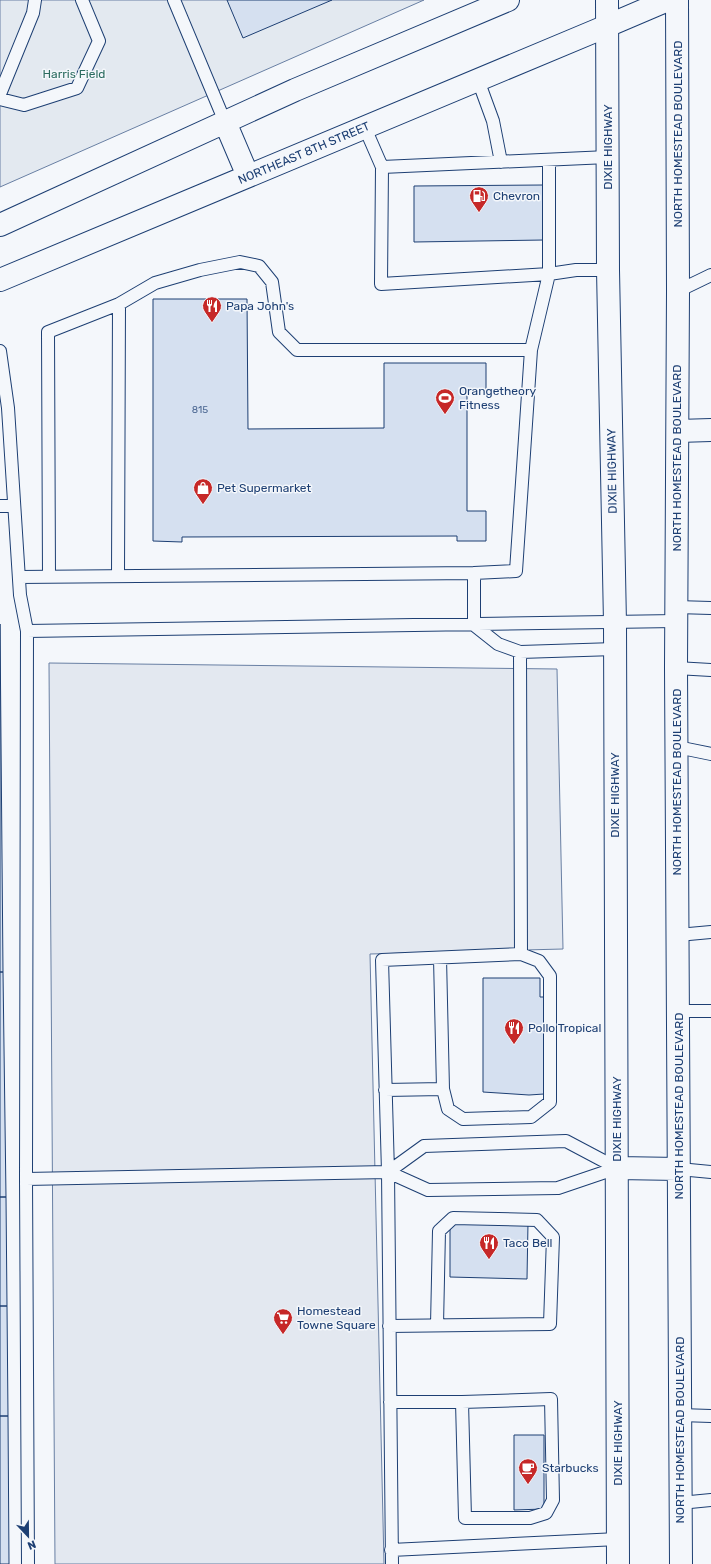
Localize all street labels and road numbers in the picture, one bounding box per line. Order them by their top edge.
street label: NORTH HOMESTEAD BOULEVARD [671,41,685,227]
street label: DIXIE HIGHWAY [601,104,615,190]
street label: NORTHEAST 8TH STREET [236,119,372,187]
street label: NORTH HOMESTEAD BOULEVARD [670,365,684,551]
street label: DIXIE HIGHWAY [604,428,620,514]
street label: NORTH HOMESTEAD BOULEVARD [670,689,684,875]
street label: DIXIE HIGHWAY [608,752,622,838]
street label: NORTH HOMESTEAD BOULEVARD [672,1013,686,1199]
street label: DIXIE HIGHWAY [610,1076,624,1162]
street label: NORTH HOMESTEAD BOULEVARD [673,1337,687,1523]
street label: DIXIE HIGHWAY [611,1400,625,1486]

